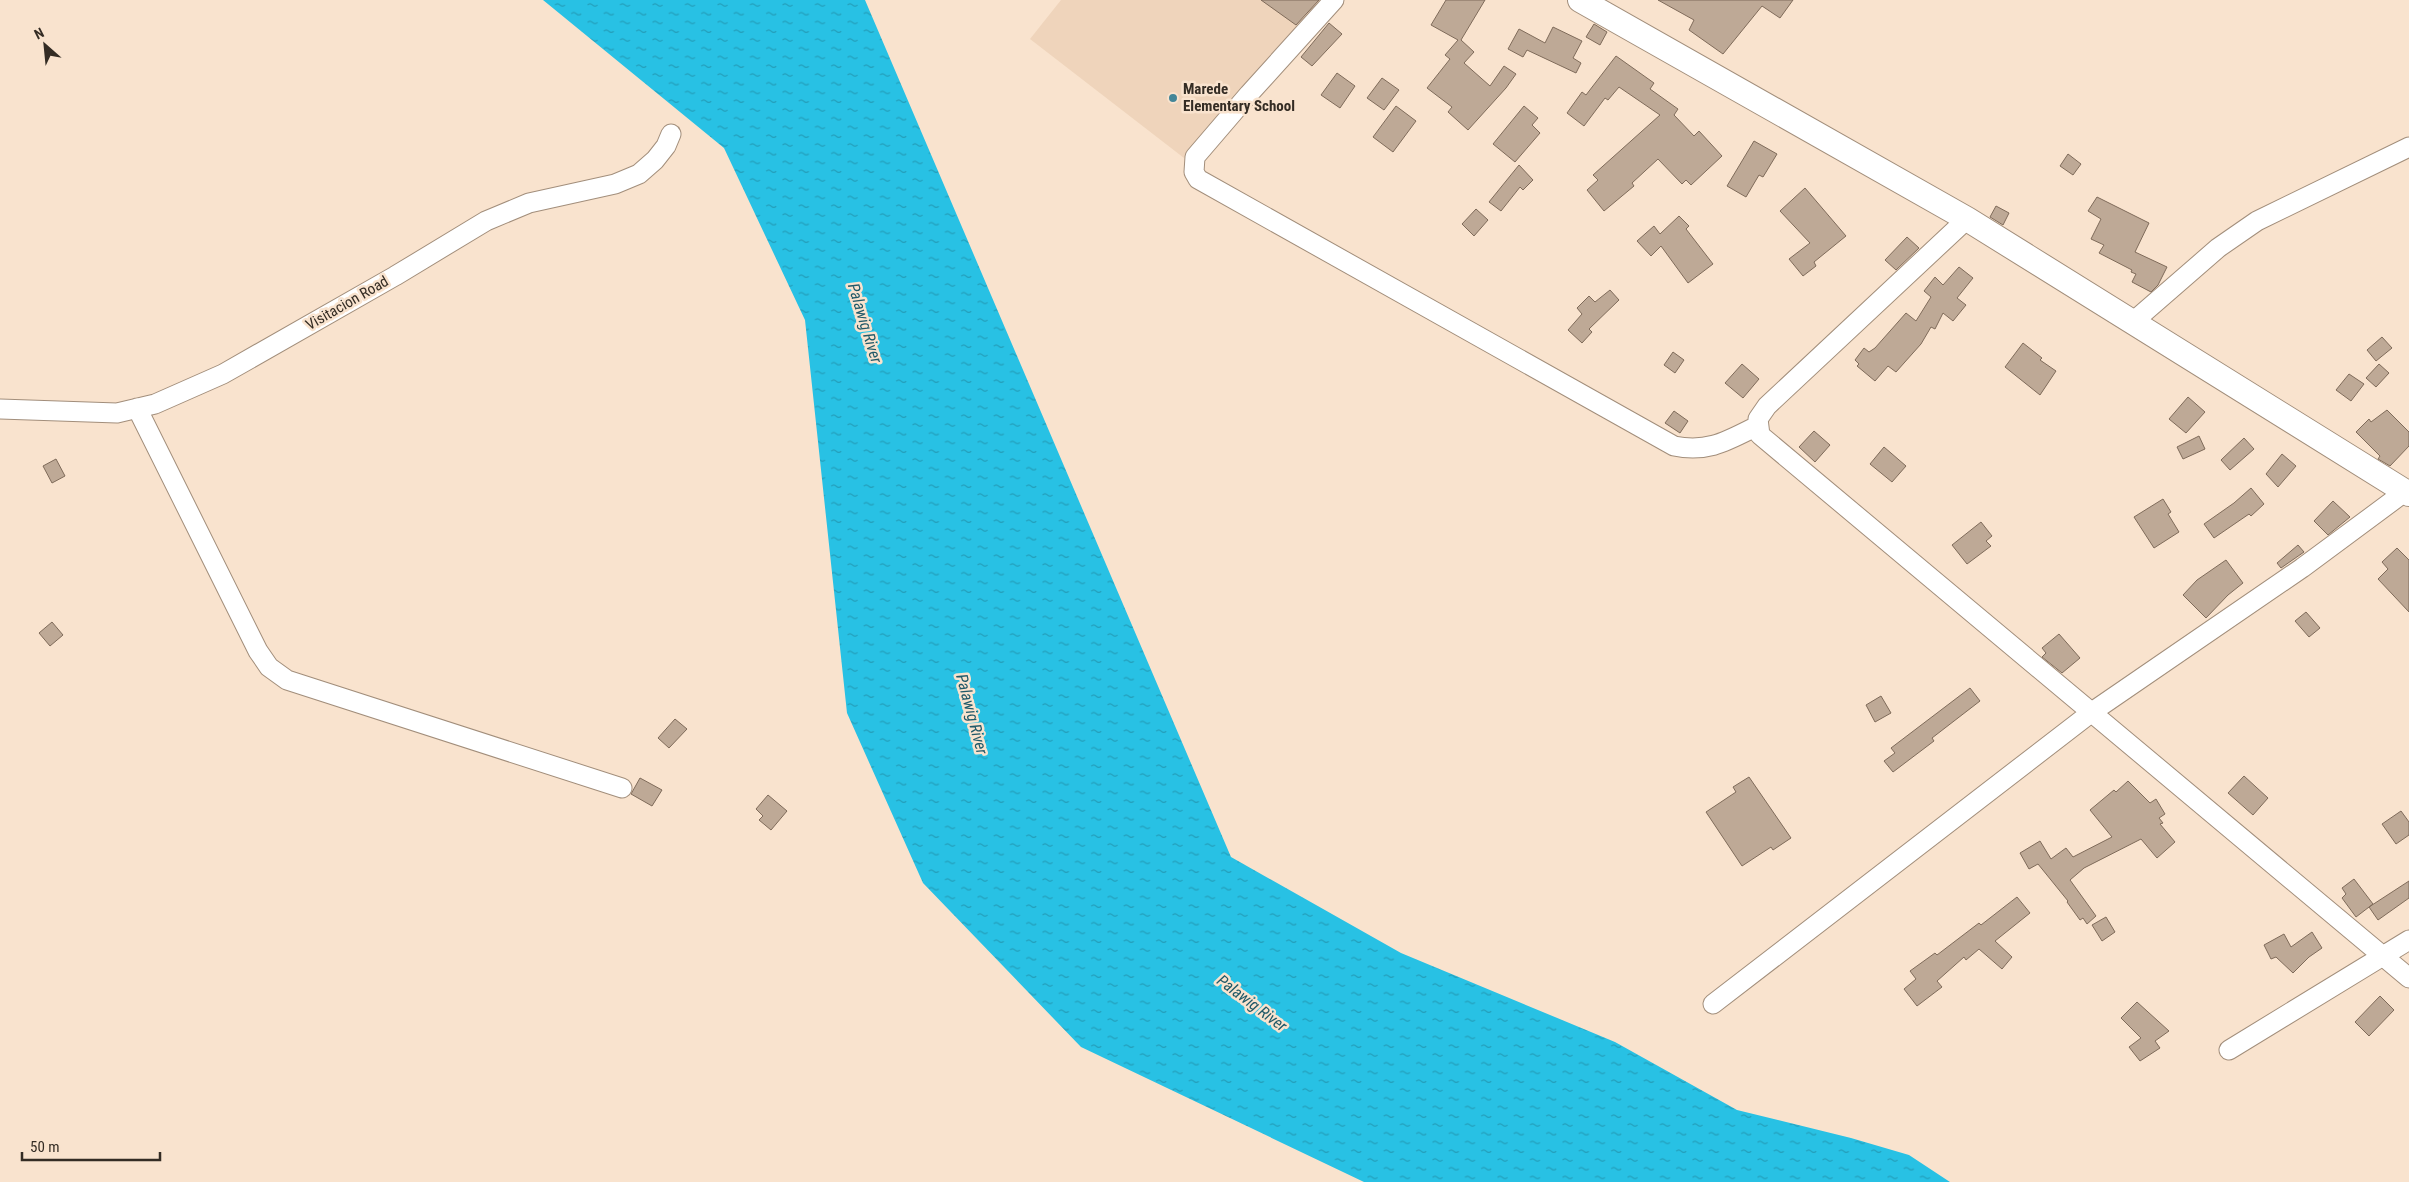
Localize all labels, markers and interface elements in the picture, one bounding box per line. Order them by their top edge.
north arrow [20,20,70,70]
text: N [32,24,47,42]
place label: Marede Elementary School [1183,80,1295,115]
marker: Marede Elementary School [1167,92,1179,104]
street label: Visitacion Road [302,272,392,334]
water label: Palawig River [844,281,886,366]
water label: Palawig River [952,672,992,757]
water label: Palawig River [1213,971,1292,1036]
scale bar [22,1130,160,1162]
text: 50 m [30,1138,60,1156]

